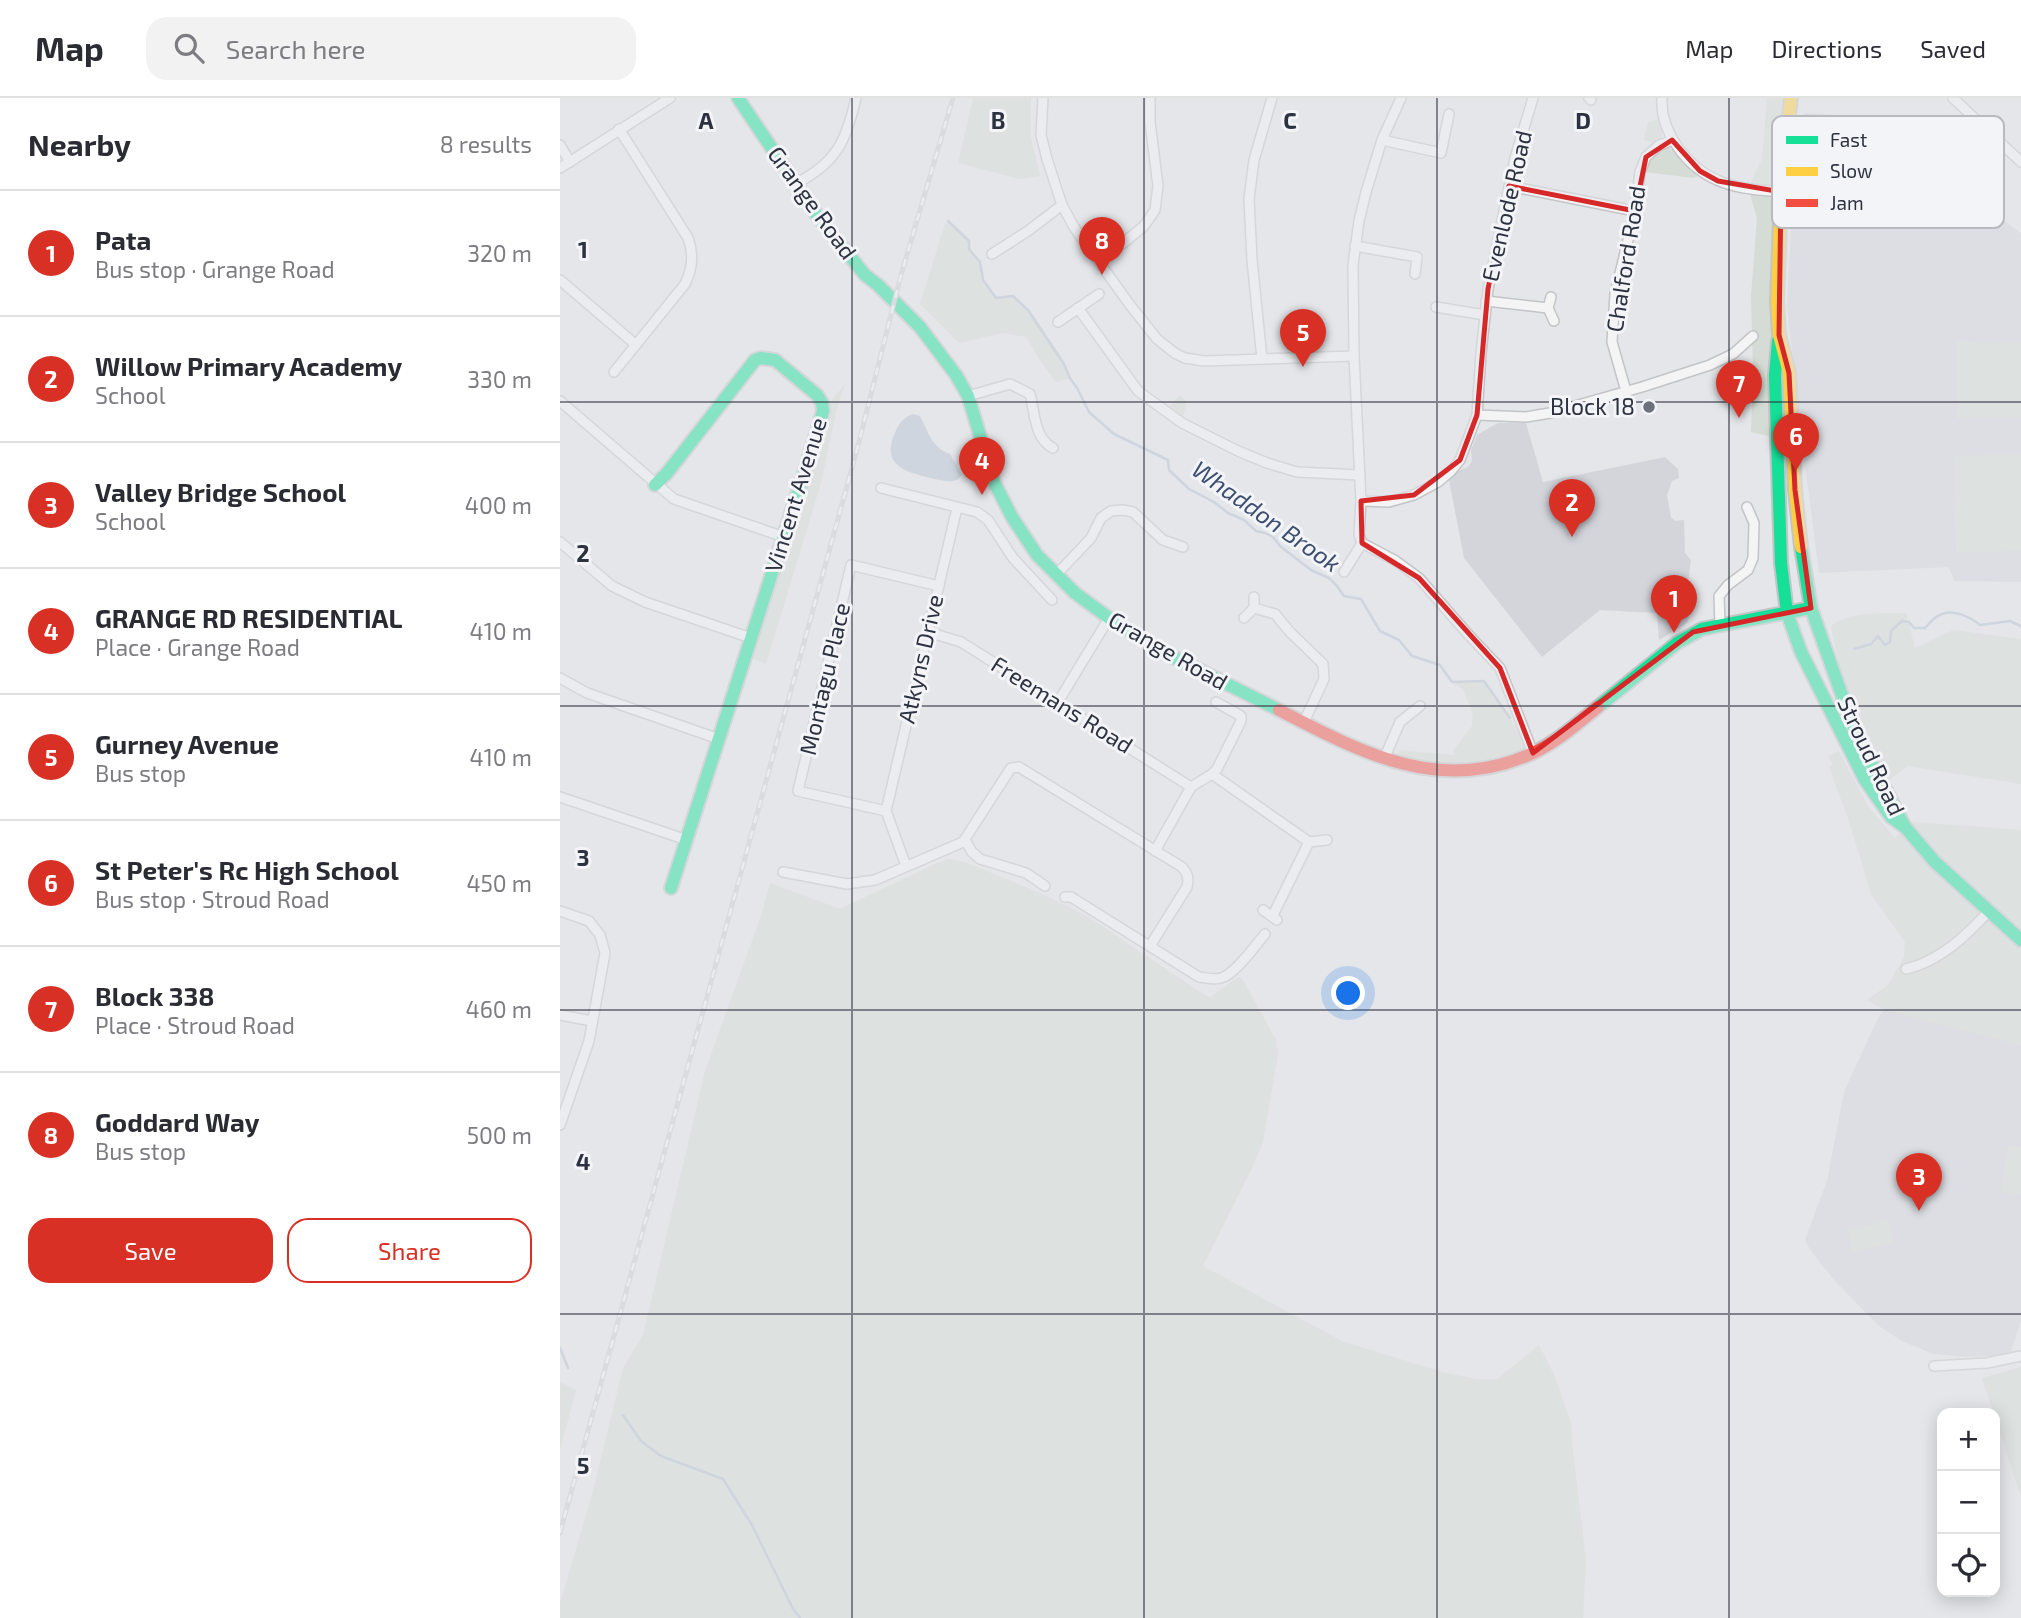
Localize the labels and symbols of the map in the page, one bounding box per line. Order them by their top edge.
text: A [698,106,714,134]
text: B [991,106,1005,134]
text: C [1283,106,1297,134]
text: D [1575,106,1591,134]
legend [1772,116,2004,228]
street label: Evenlode Road [1475,128,1537,284]
text: Fast [1830,128,1867,151]
street label: Grange Road [762,140,863,264]
text: Slow [1830,159,1873,182]
street label: Chalford Road [1600,184,1650,334]
text: Jam [1830,191,1864,214]
pin: 8 [1079,217,1125,275]
text: 1 [578,235,588,263]
pin: 5 [1280,309,1326,367]
pin: 7 [1716,360,1762,418]
place label: Block 18 [1550,392,1635,420]
marker: Block 18 [1641,399,1657,415]
pin: 6 [1773,413,1819,471]
street label: Vincent Avenue [758,414,832,575]
pin: 4 [959,437,1005,495]
water label: Whaddon Brook [1187,454,1347,578]
pin: 2 [1549,479,1595,537]
text: 2 [576,539,590,567]
pin: 1 [1651,575,1697,633]
street label: Atkyns Drive [892,592,948,726]
street label: Montagu Place [793,600,855,758]
street label: Grange Road [1104,605,1233,695]
street label: Freemans Road [987,649,1138,759]
street label: Stroud Road [1832,692,1912,819]
text: 3 [576,843,590,871]
your location [1331,976,1365,1010]
text: 4 [576,1147,590,1175]
pin: 3 [1896,1153,1942,1211]
text: 5 [577,1451,589,1479]

